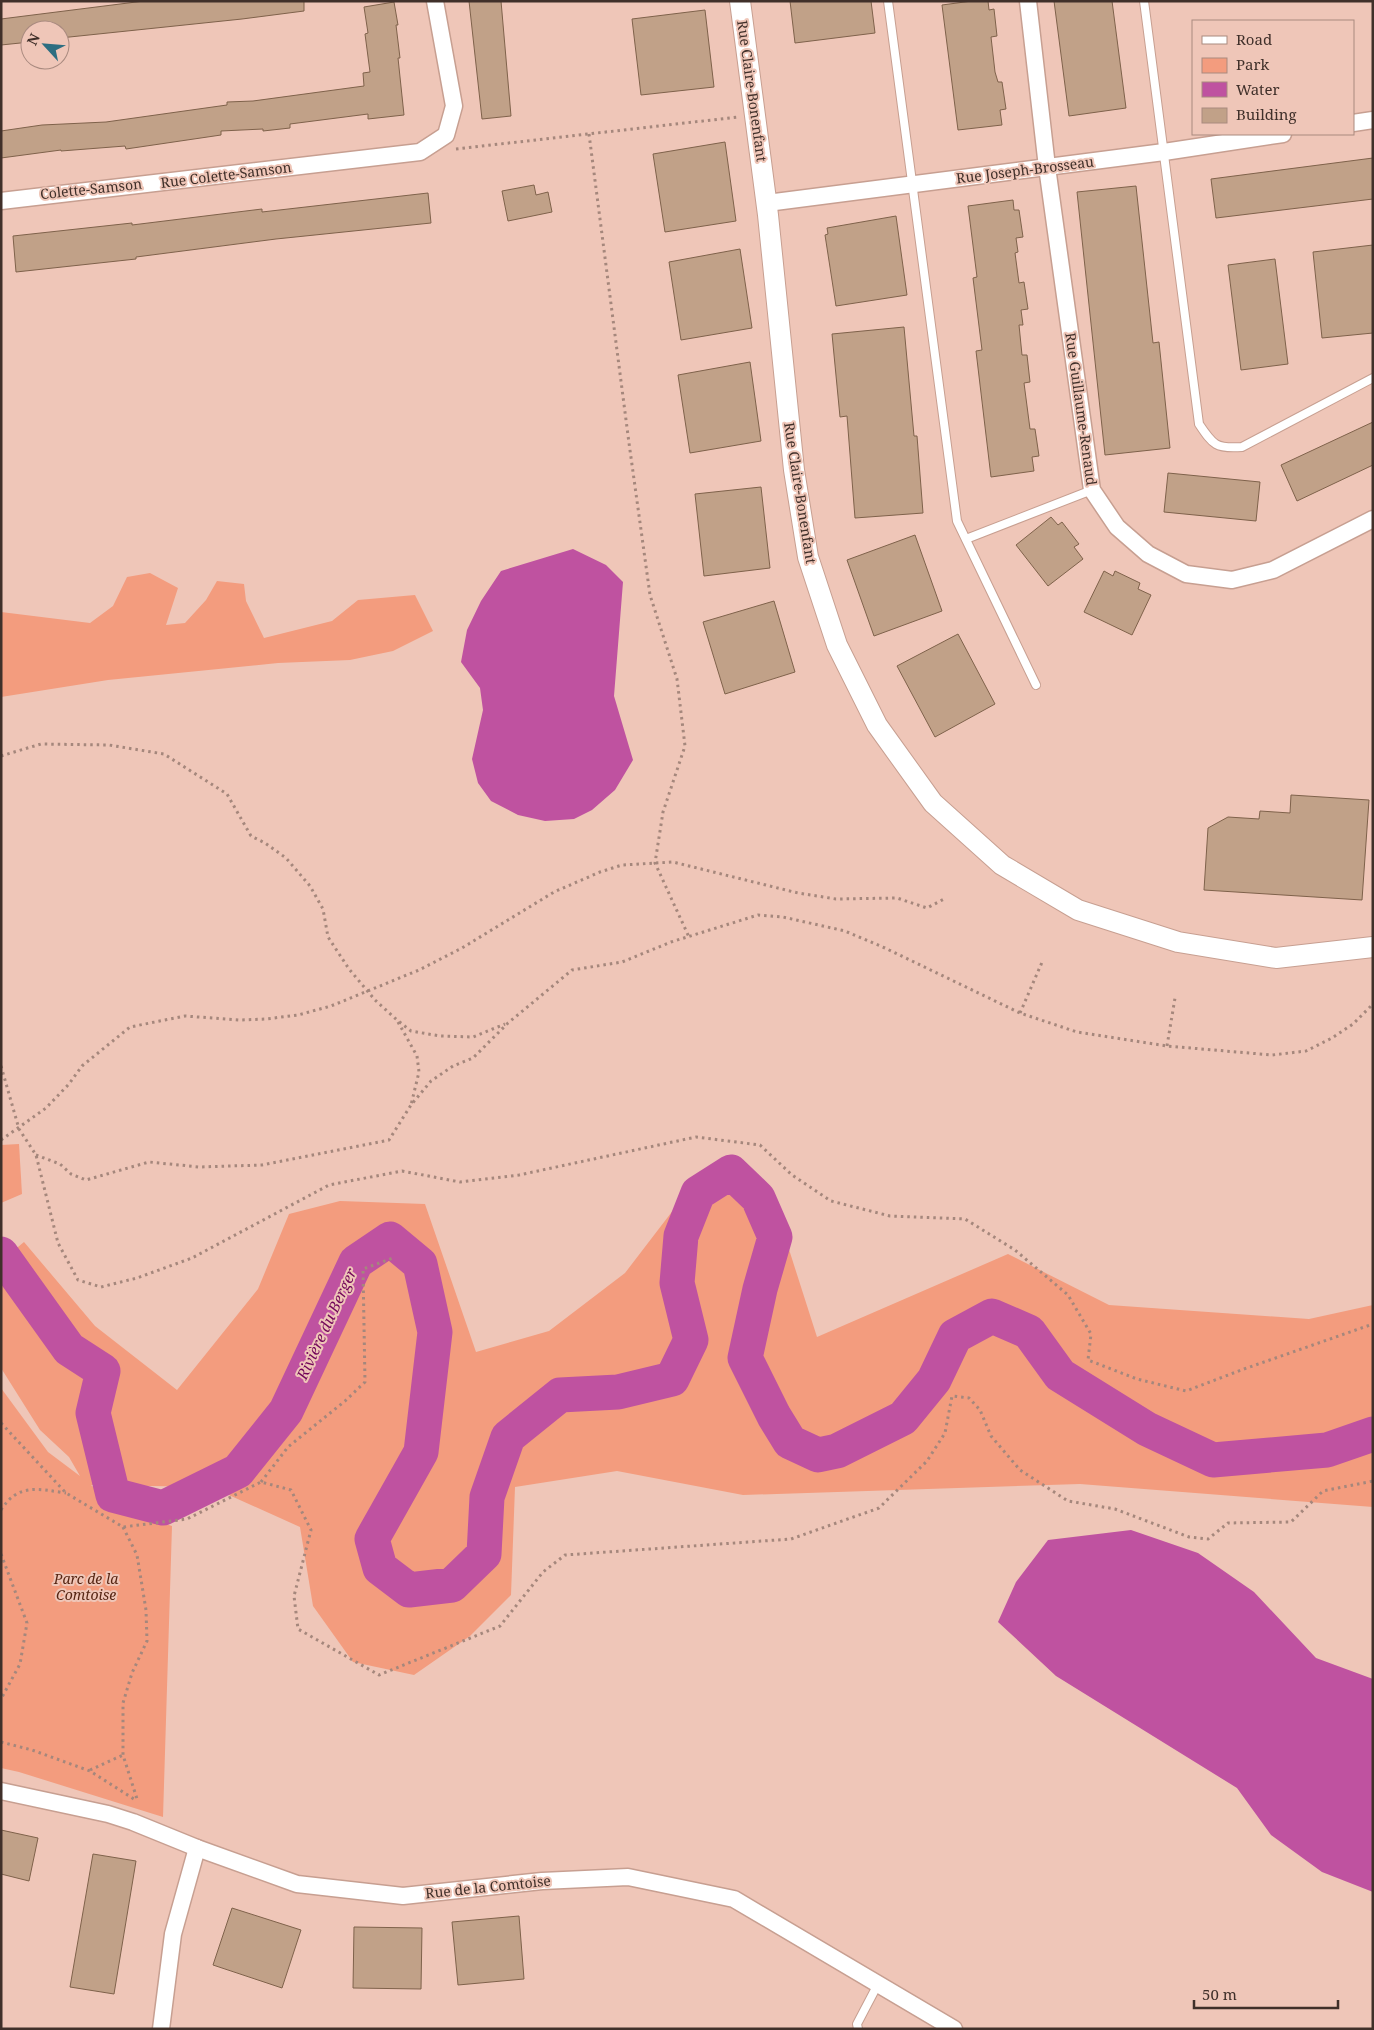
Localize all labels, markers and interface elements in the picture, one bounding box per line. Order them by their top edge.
street label: Rue Claire-Bonenfant [733,19,772,163]
north arrow [20,20,70,70]
legend [1192,20,1354,135]
text: Road [1236,29,1272,49]
text: N [22,30,44,48]
text: Park [1236,54,1270,74]
text: Water [1236,79,1279,99]
text: Building [1236,104,1297,124]
street label: Rue Joseph-Brosseau [955,152,1095,187]
street label: Rue Colette-Samson [159,157,292,192]
street label: Colette-Samson [39,174,143,203]
street label: Rue Guillaume-Renaud [1061,331,1102,487]
street label: Rue Claire-Bonenfant [780,421,821,565]
water label: Rivière du Berger [291,1264,361,1383]
park label: Parc de la Comtoise [53,1569,119,1604]
street label: Rue de la Comtoise [424,1870,552,1903]
scale bar [1194,1978,1338,2010]
text: 50 m [1202,1984,1237,2004]

